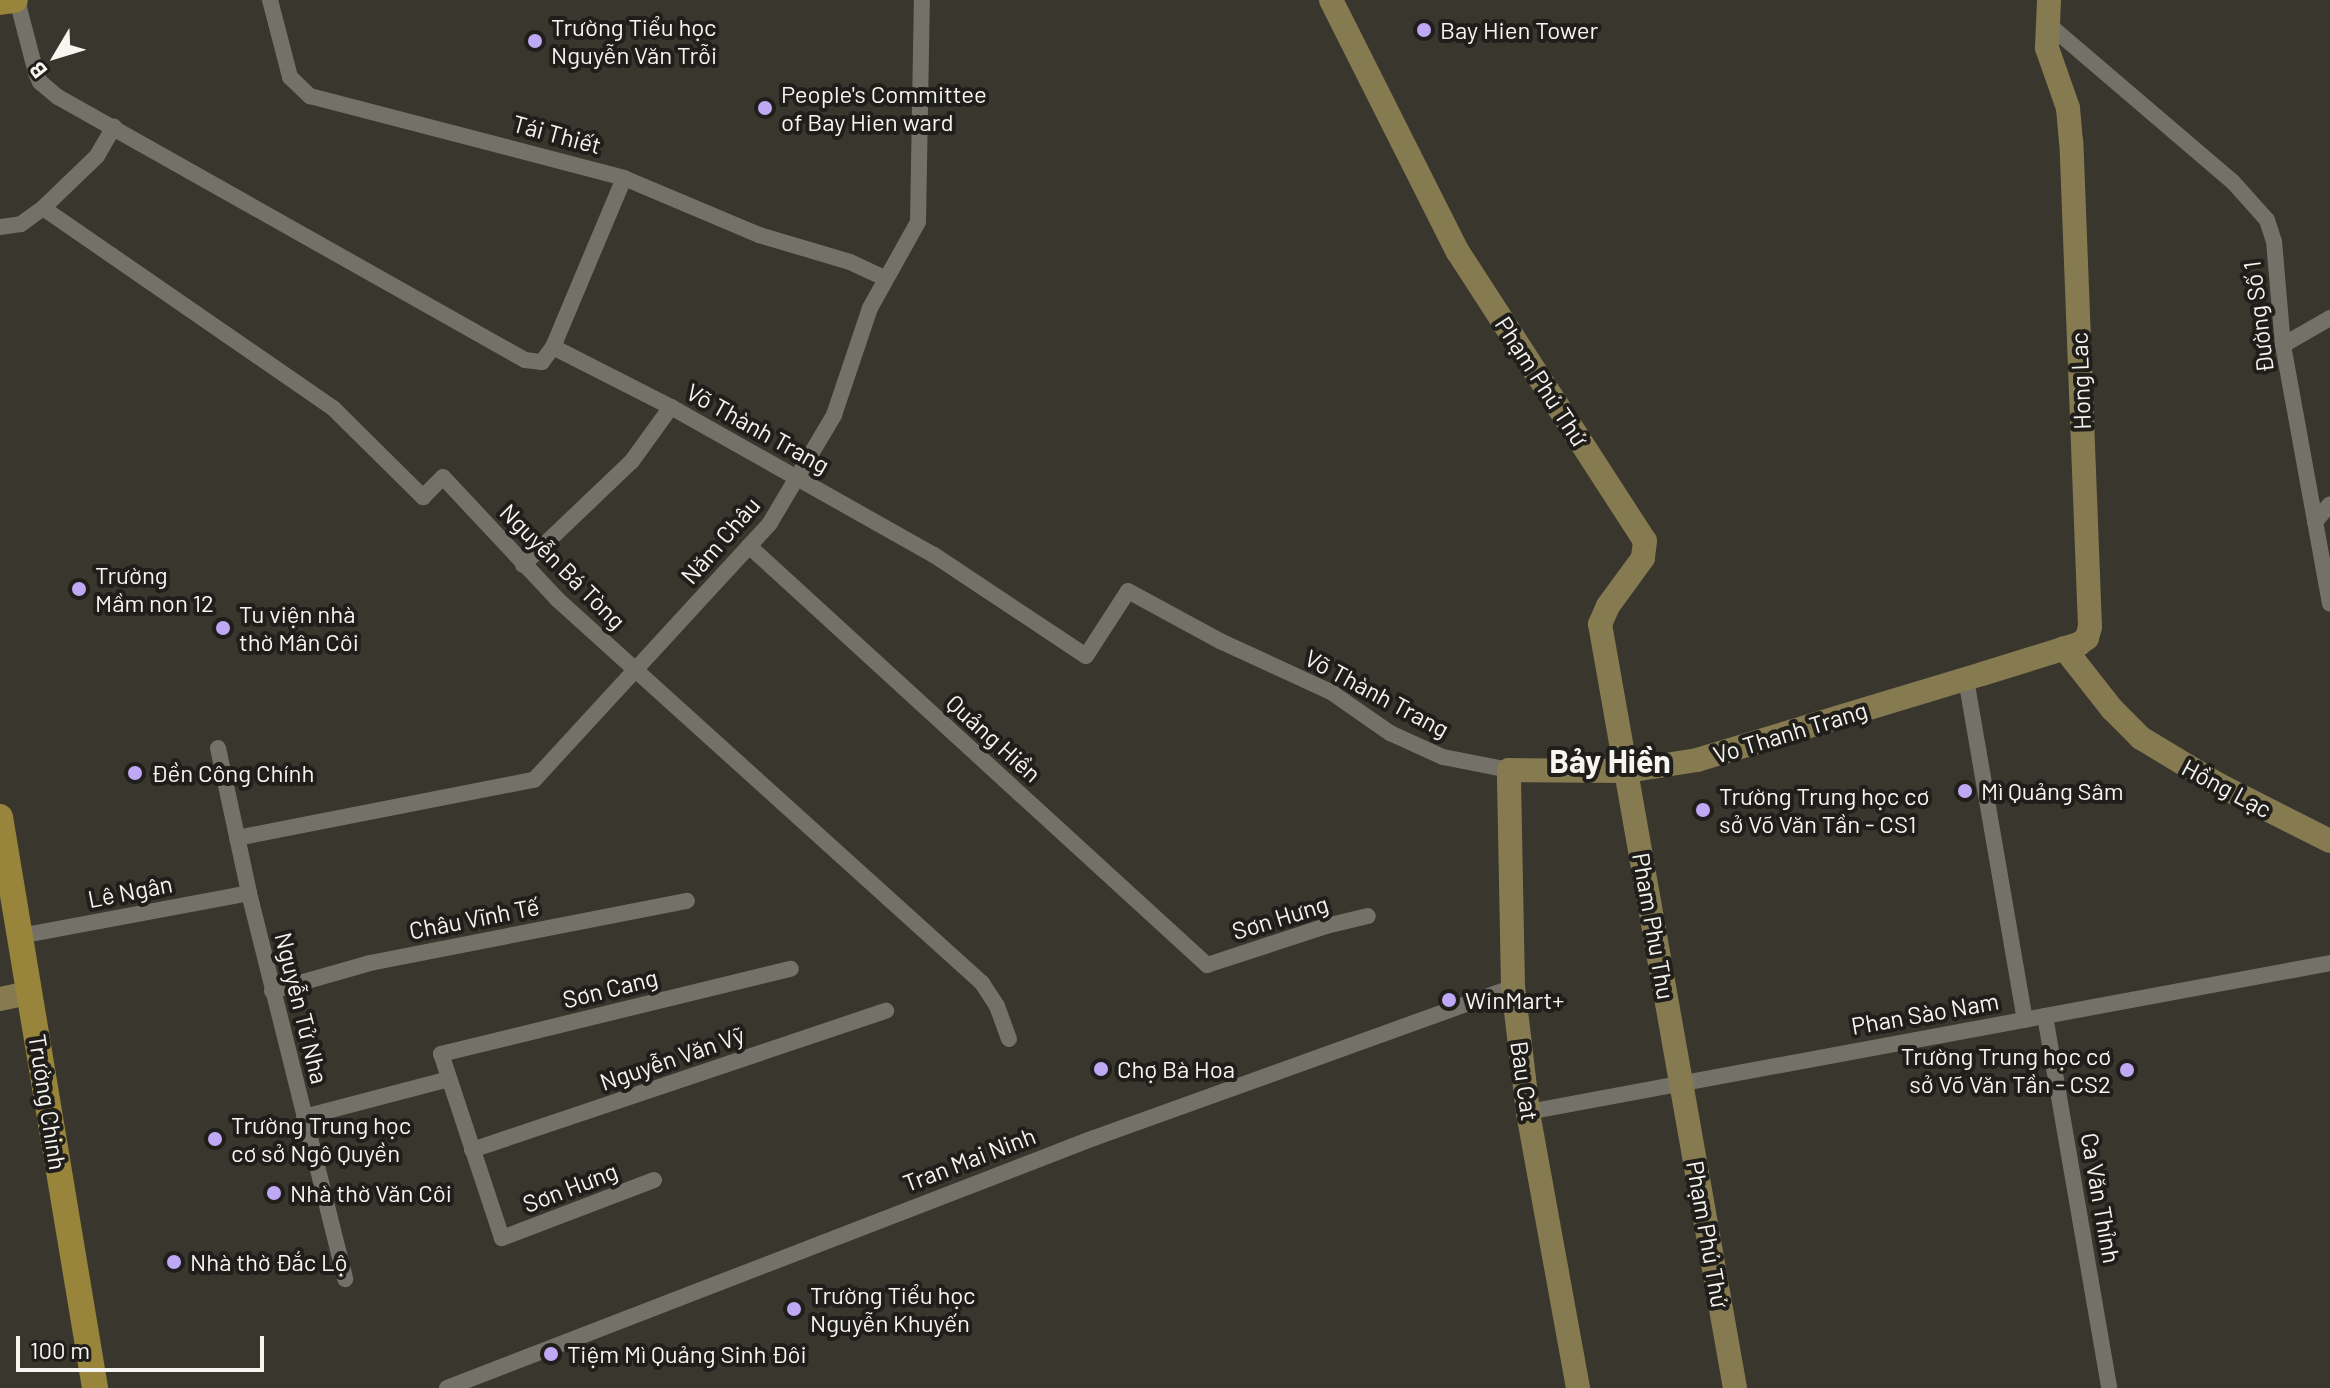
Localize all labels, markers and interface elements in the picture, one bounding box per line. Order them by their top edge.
place label: Trường Tiểu học Nguyễn Văn Trỗi [551,13,717,69]
north arrow [16,16,96,96]
place label: Bay Hien Tower [1440,16,1598,44]
marker: Bay Hien Tower [1415,21,1433,39]
marker: Trường Tiểu học Nguyễn Văn Trỗi [526,32,544,50]
text: B [23,57,52,84]
place label: People's Committee of Bay Hien ward [781,80,987,136]
marker: People's Committee of Bay Hien ward [756,99,774,117]
street label: Tái Thiết [510,108,604,160]
street label: Đường Số 1 [2237,259,2279,375]
street label: Phạm Phú Thứ [1490,311,1594,451]
street label: Hong Lac [2064,332,2096,430]
street label: Võ Thành Trang [681,377,835,479]
street label: Năm Châu [674,491,766,589]
street label: Nguyễn Bá Tòng [494,497,632,635]
place label: Trường Mầm non 12 [95,561,214,617]
marker: Trường Mầm non 12 [70,580,88,598]
place label: Tu viện nhà thờ Mân Côi [239,600,359,656]
marker: Tu viện nhà thờ Mân Côi [214,619,232,637]
street label: Võ Thành Trang [1300,643,1454,743]
street label: Quảng Hiền [941,688,1047,788]
street label: Vo Thanh Trang [1710,695,1870,769]
district label: Bảy Hiền [1549,741,1671,779]
street label: Hồng Lạc [2177,752,2277,824]
place label: Đền Công Chính [151,759,314,787]
marker: Đền Công Chính [126,764,144,782]
place label: Mì Quảng Sâm [1981,777,2124,805]
place label: Trường Trung học cơ sở Võ Văn Tần - CS1 [1719,782,1929,838]
marker: Mì Quảng Sâm [1956,782,1974,800]
marker: Trường Trung học cơ sở Võ Văn Tần - CS1 [1694,801,1712,819]
street label: Pham Phu Thu [1627,850,1681,1002]
street label: Lê Ngân [85,869,175,913]
street label: Sơn Hưng [1228,889,1332,945]
street label: Châu Vĩnh Tế [406,891,542,945]
street label: Nguyễn Tử Nha [269,929,335,1087]
street label: Sơn Cang [559,962,661,1014]
place label: WinMart+ [1465,986,1564,1014]
street label: Phan Sào Nam [1849,986,2001,1040]
marker: WinMart+ [1440,991,1458,1009]
street label: Nguyễn Văn Vỹ [596,1020,748,1096]
street label: Trường Chinh [23,1032,73,1172]
street label: Bau Cat [1505,1039,1545,1123]
place label: Trường Trung học cơ sở Võ Văn Tần - CS2 [1901,1042,2111,1098]
place label: Chợ Bà Hoa [1117,1055,1235,1083]
marker: Chợ Bà Hoa [1092,1060,1110,1078]
marker: Trường Trung học cơ sở Võ Văn Tần - CS2 [2118,1061,2136,1079]
place label: Trường Trung học cơ sở Ngô Quyền [231,1111,411,1167]
street label: Tran Mai Ninh [899,1121,1039,1197]
marker: Trường Trung học cơ sở Ngô Quyền [206,1130,224,1148]
street label: Ca Văn Thỉnh [2075,1131,2127,1265]
street label: Sơn Hưng [519,1156,621,1218]
street label: Phạm Phú Thứ [1681,1158,1735,1310]
place label: Nhà thờ Văn Côi [290,1179,452,1207]
marker: Nhà thờ Văn Côi [265,1184,283,1202]
place label: Nhà thờ Đắc Lộ [190,1248,347,1276]
marker: Nhà thờ Đắc Lộ [165,1253,183,1271]
place label: Trường Tiểu học Nguyễn Khuyến [810,1281,976,1337]
marker: Trường Tiểu học Nguyễn Khuyến [785,1300,803,1318]
scale bar [20,1320,268,1370]
text: 100 m [30,1335,90,1364]
place label: Tiệm Mì Quảng Sinh Đôi [567,1340,807,1368]
marker: Tiệm Mì Quảng Sinh Đôi [542,1345,560,1363]

